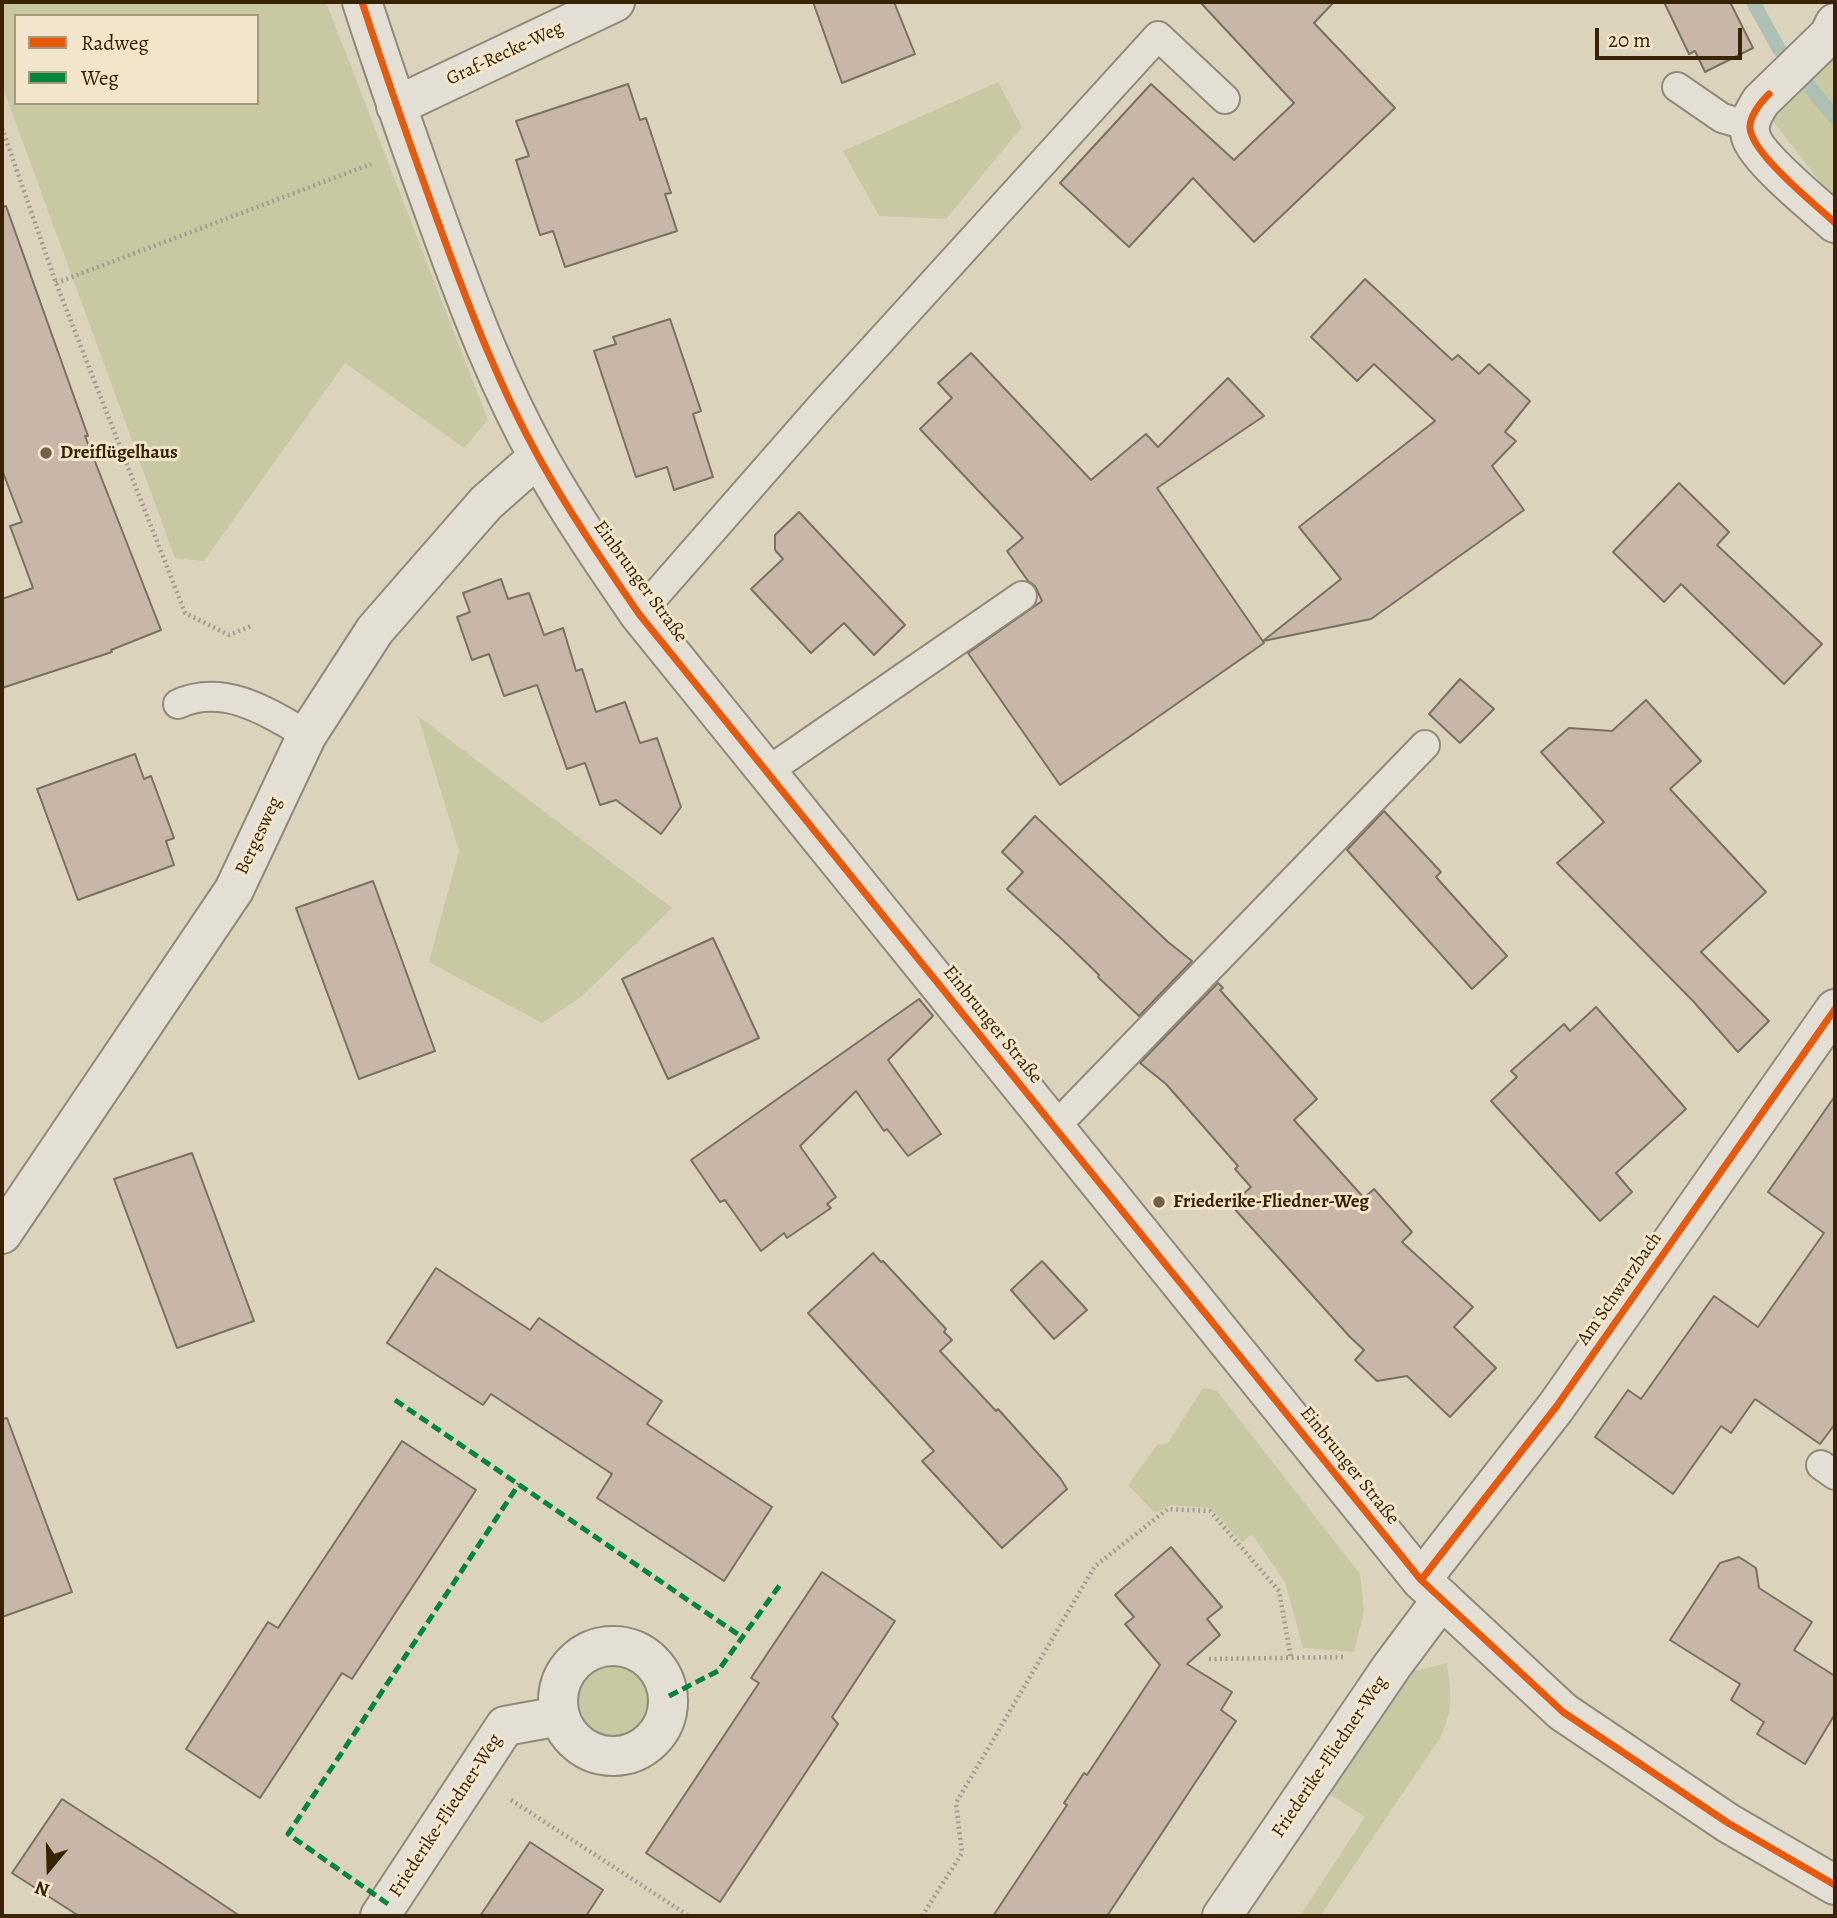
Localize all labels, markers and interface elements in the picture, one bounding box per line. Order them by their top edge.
legend [14,14,259,105]
scale bar [1599,14,1746,58]
street label: Graf-Recke-Weg [443,17,567,91]
text: 20 m [1608,26,1651,54]
text: Radweg [81,29,149,57]
text: Weg [81,64,119,92]
place label: Dreiflügelhaus [60,442,178,464]
marker: Dreiflügelhaus [38,445,54,461]
street label: Einbrunger Straße [588,517,692,647]
street label: Bergesweg [231,793,287,879]
street label: Einbrunger Straße [937,961,1047,1089]
place label: Friederike-Fliedner-Weg [1173,1191,1369,1213]
marker: Friederike-Fliedner-Weg [1151,1194,1167,1210]
street label: Am Schwarzbach [1573,1228,1667,1350]
street label: Einbrunger Straße [1294,1402,1404,1530]
street label: Friederike-Fliedner-Weg [1267,1672,1393,1842]
street label: Friederike-Fliedner-Weg [385,1730,507,1902]
north arrow [14,1834,84,1904]
text: N [31,1874,53,1903]

